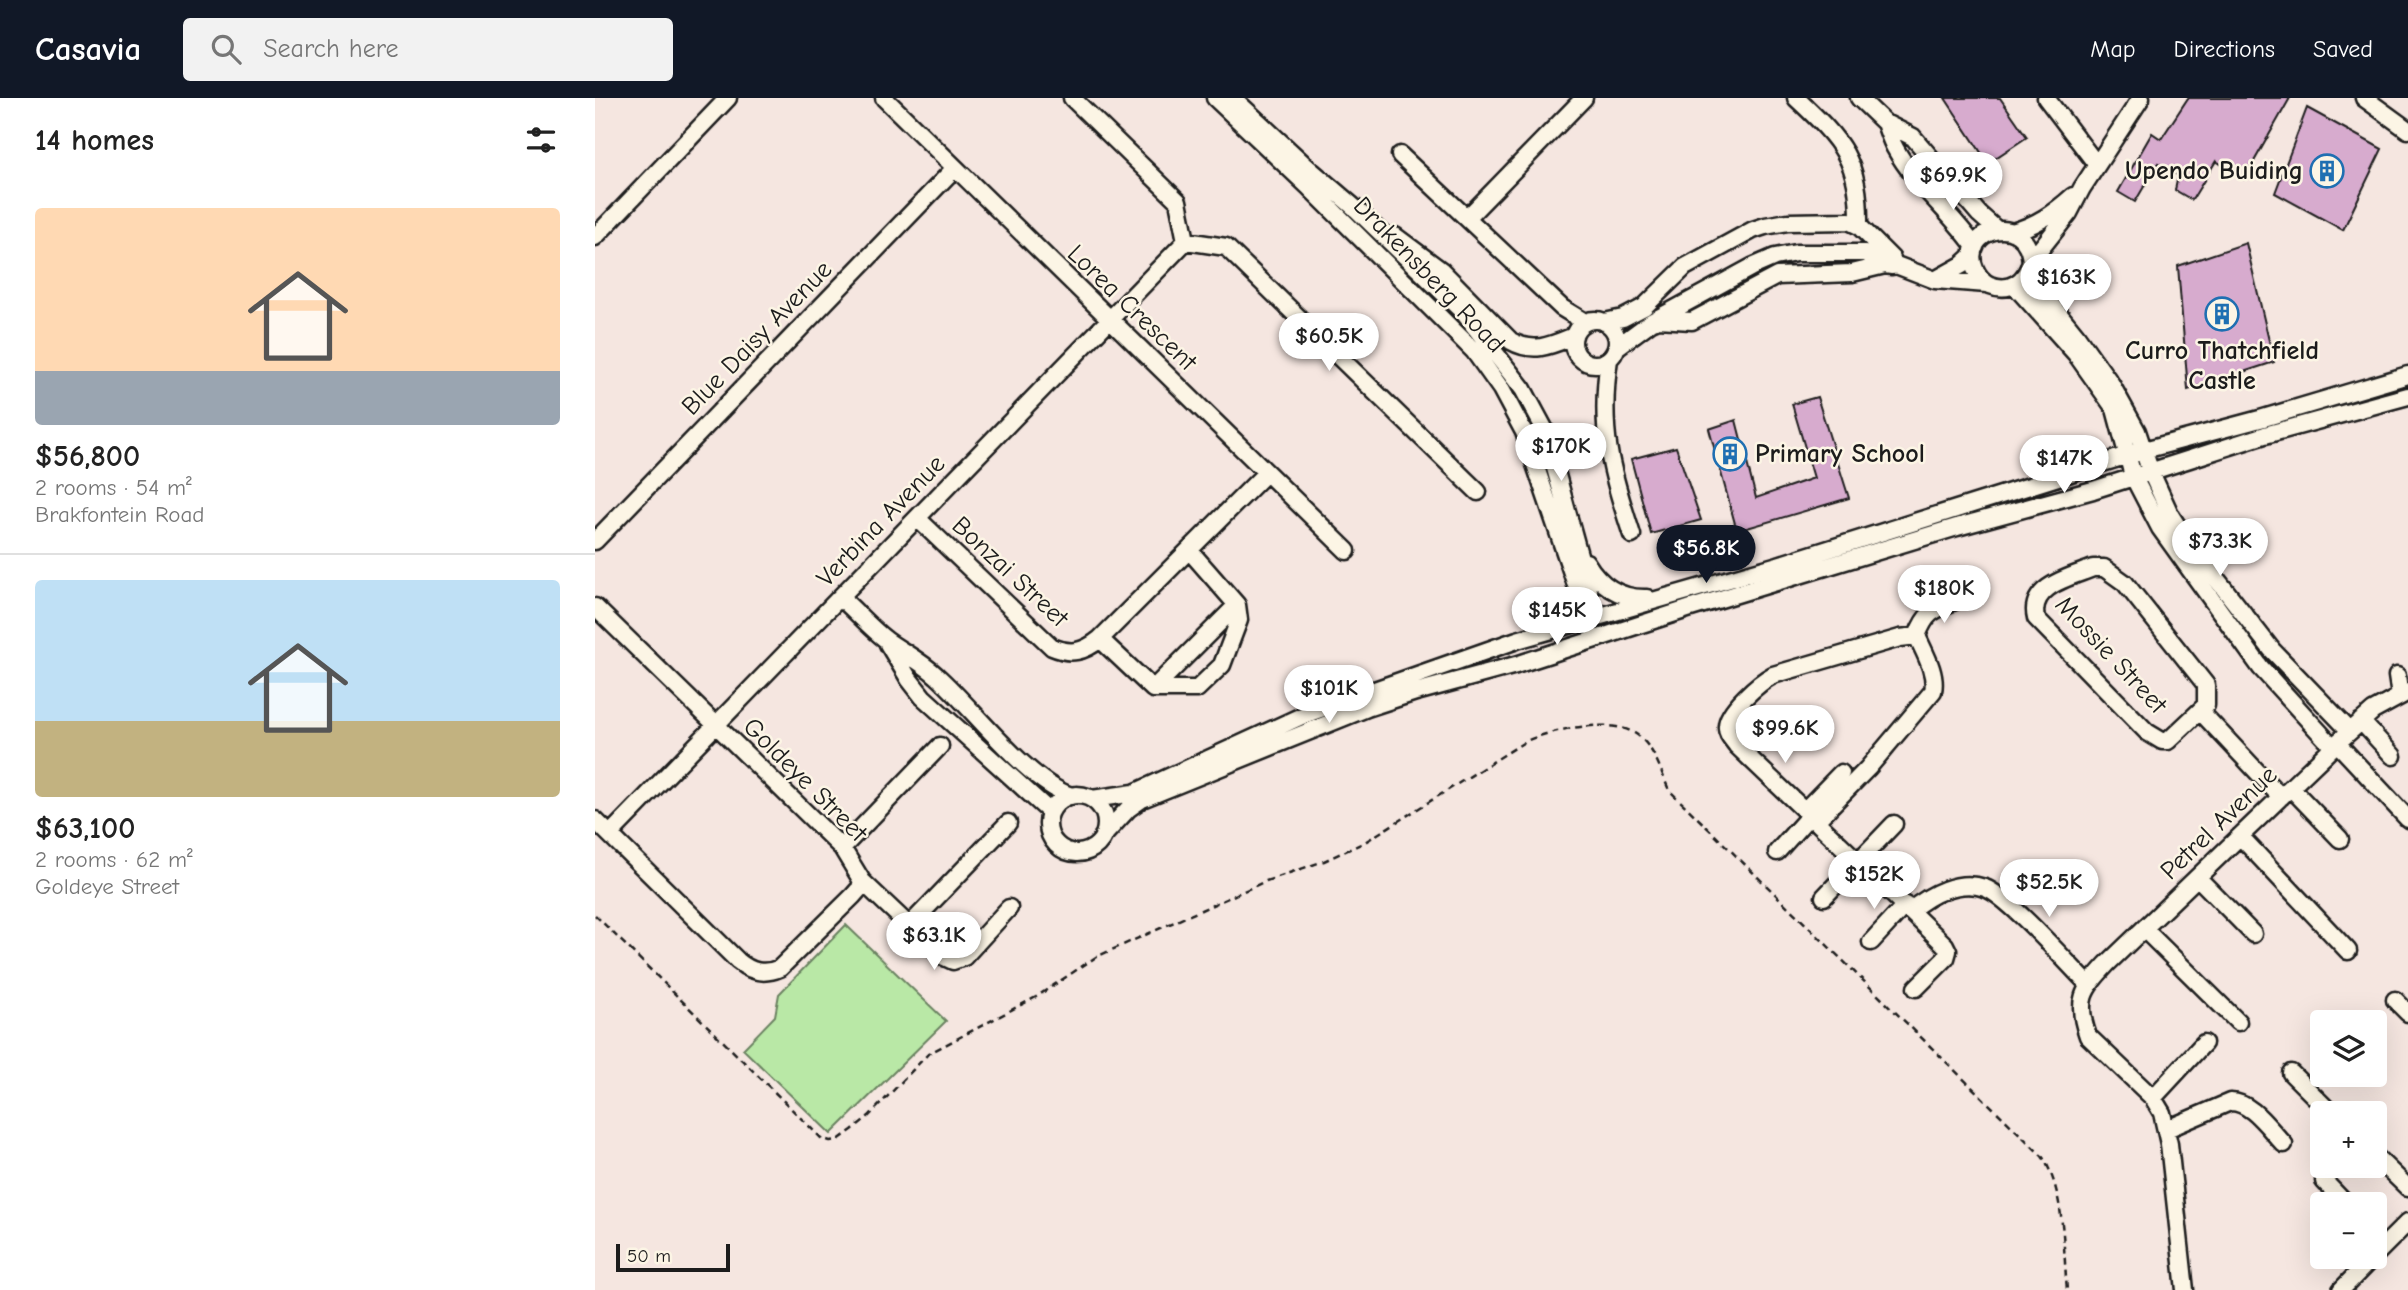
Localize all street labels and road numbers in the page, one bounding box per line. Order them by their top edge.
street label: Drakensberg Road [1347,191,1511,359]
street label: Lorea Crescent [1061,239,1204,378]
street label: Blue Daisy Avenue [676,255,838,421]
street label: Verbina Avenue [811,449,951,593]
street label: Bonzai Street [946,511,1076,635]
street label: Mossie Street [2049,590,2174,721]
street label: Goldeye Street [737,712,874,849]
street label: Petrel Avenue [2155,760,2283,886]

